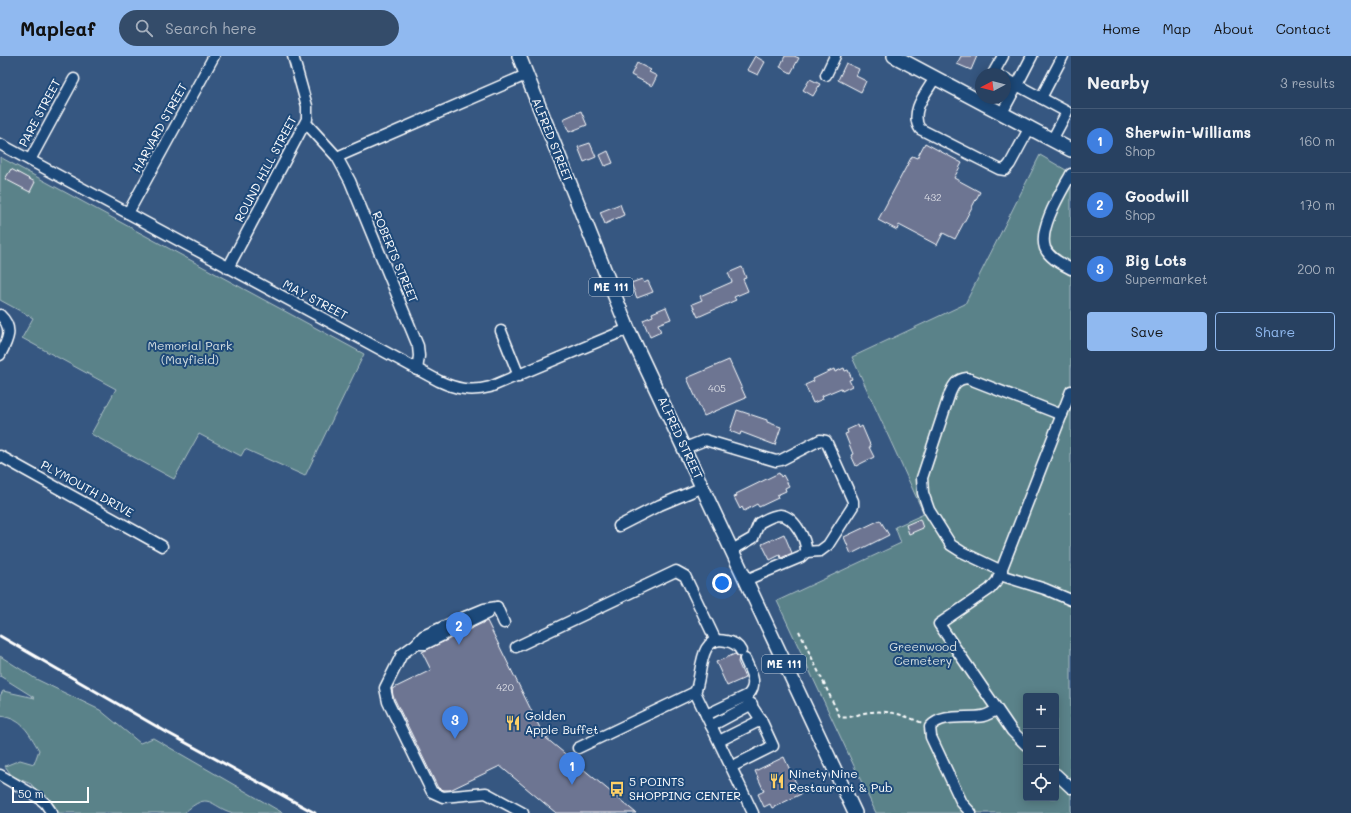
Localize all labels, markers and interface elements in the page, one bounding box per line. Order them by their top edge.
search box [119,10,399,46]
text: Mapleaf [20,16,95,41]
icon: search [133,17,155,39]
text: Search here [165,18,257,38]
text: Home [1102,19,1140,38]
text: Map [1162,19,1191,38]
text: About [1213,19,1254,38]
text: Contact [1276,19,1331,38]
north arrow [975,68,1011,104]
text: Nearby [1087,71,1149,93]
text: 3 results [1280,74,1335,91]
street label: PARE STREET [15,76,64,149]
street label: HARVARD STREET [128,80,191,175]
street label: ALFRED STREET [529,95,577,184]
street label: ROUND HILL STREET [230,112,300,224]
text: Sherwin-Williams [1125,122,1251,142]
text: 1 [1097,132,1103,149]
text: 160 m [1299,132,1335,149]
text: Shop [1125,142,1155,159]
text: Goodwill [1125,186,1189,206]
house number: 432 [924,190,942,204]
text: 2 [1096,196,1104,213]
text: 170 m [1299,196,1335,213]
text: Shop [1125,206,1155,223]
street label: ROBERTS STREET [369,208,423,305]
text: Big Lots [1125,250,1187,270]
text: 3 [1096,260,1104,277]
text: 200 m [1297,260,1335,277]
text: Supermarket [1125,270,1208,287]
street label: MAY STREET [280,275,351,323]
road number: ME 111 [589,278,633,296]
button: Save [1087,312,1207,351]
button: Share [1215,312,1335,351]
park label: Memorial Park (Mayfield) [148,337,232,367]
house number: 405 [708,381,726,395]
street label: ALFRED STREET [655,394,707,482]
street label: PLYMOUTH DRIVE [38,456,137,520]
your location [712,573,732,593]
pin: 2 [446,612,472,645]
park label: Greenwood Cemetery [889,638,957,668]
road number: ME 111 [762,655,806,673]
house number: 420 [496,680,514,694]
map controls [1023,693,1059,801]
button: + [1023,693,1059,729]
pin: 3 [442,706,468,739]
place label: Golden Apple Buffet [525,707,598,737]
restaurant icon: Golden Apple Buffet [504,714,522,732]
button: − [1023,729,1059,765]
pin: 1 [559,752,585,785]
place label: Ninety Nine Restaurant & Pub [789,765,893,795]
button: locate [1023,765,1059,801]
restaurant icon: Ninety Nine Restaurant & Pub [768,772,786,790]
place label: 5 POINTS SHOPPING CENTER [629,773,741,803]
bus stop icon: 5 POINTS SHOPPING CENTER [608,780,626,798]
scale bar [12,785,89,804]
text: 50 m [18,786,44,801]

